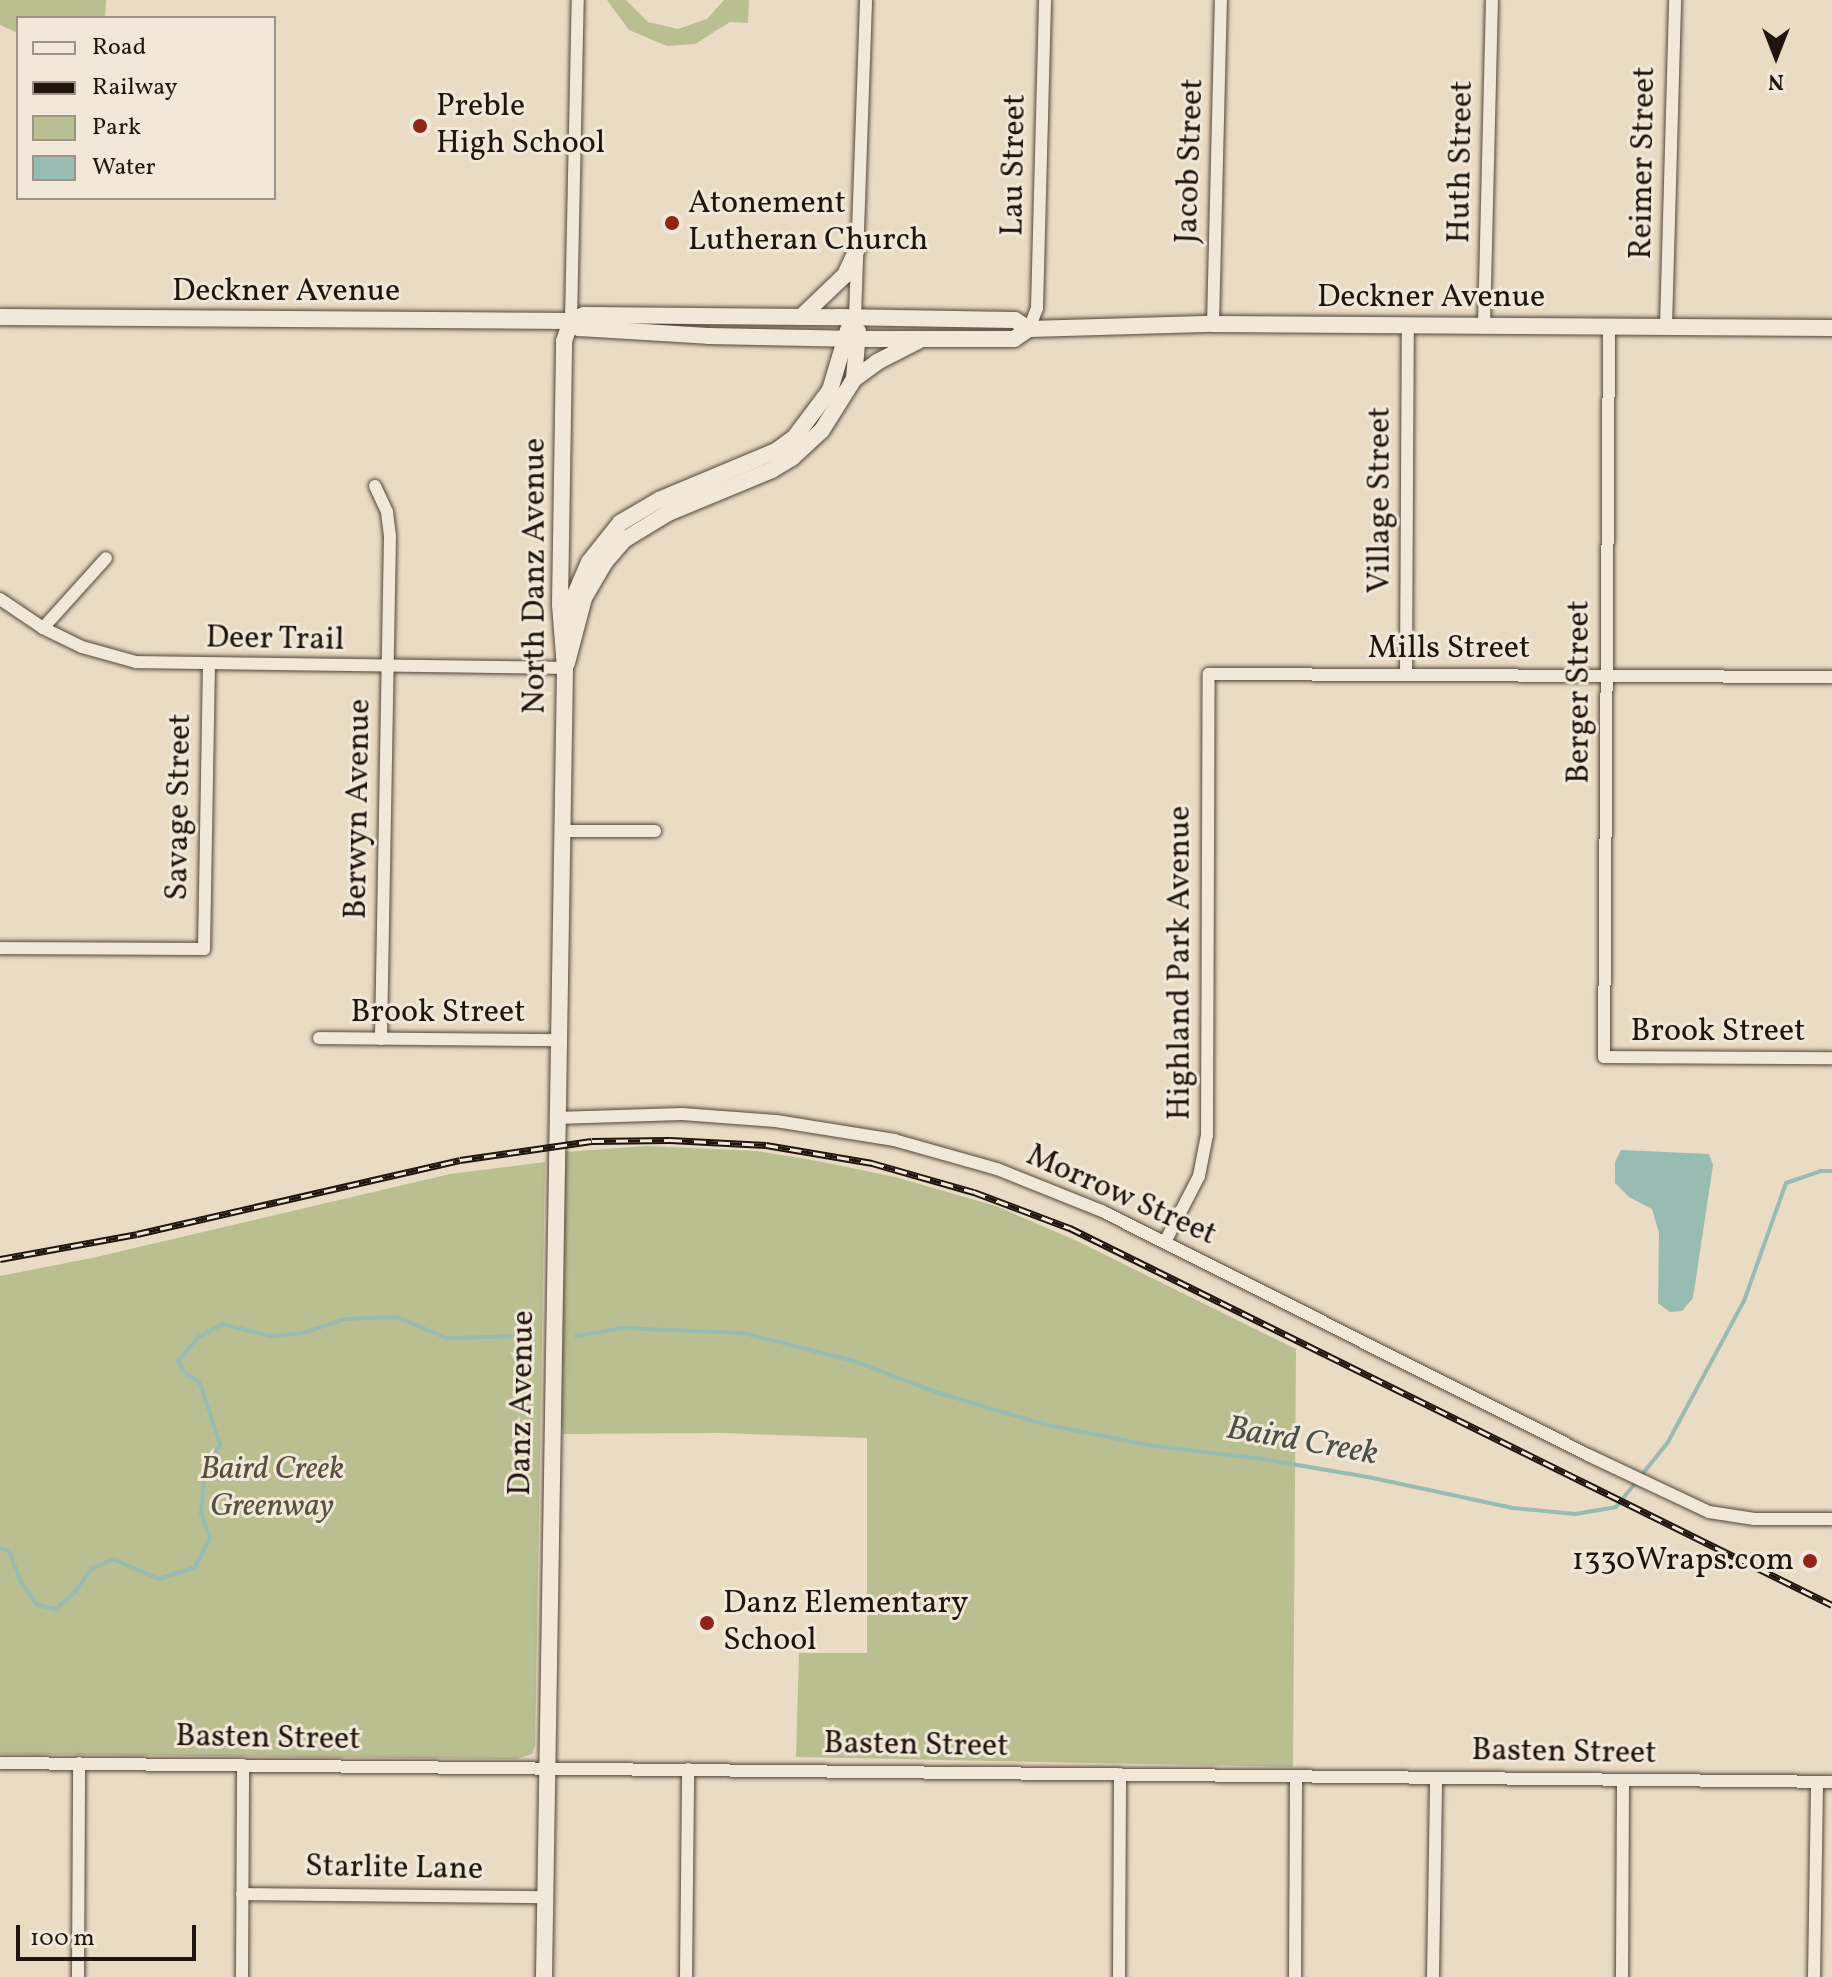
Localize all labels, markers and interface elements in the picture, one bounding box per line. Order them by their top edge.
legend [16,16,276,200]
north arrow [1736,16,1816,96]
text: Road [92,31,146,65]
text: N [1768,65,1784,96]
street label: Reimer Street [1623,66,1665,260]
text: Railway [92,71,178,105]
street label: Jacob Street [1169,78,1213,244]
street label: Huth Street [1441,80,1483,244]
place label: Preble High School [436,89,605,164]
street label: Lau Street [995,94,1035,236]
text: Park [92,111,141,145]
marker: Preble High School [411,117,429,135]
text: Water [92,151,156,185]
place label: Atonement Lutheran Church [688,186,928,261]
marker: Atonement Lutheran Church [663,214,681,232]
street label: Deckner Avenue [172,273,400,311]
street label: Deckner Avenue [1317,279,1545,317]
street label: Village Street [1362,407,1400,593]
street label: North Danz Avenue [517,438,555,714]
street label: Berger Street [1561,600,1599,784]
street label: Deer Trail [205,620,345,660]
street label: Mills Street [1368,630,1530,668]
street label: Berwyn Avenue [338,698,380,920]
street label: Savage Street [159,713,201,901]
street label: Highland Park Avenue [1162,806,1200,1120]
street label: Brook Street [351,994,525,1032]
street label: Brook Street [1631,1013,1805,1051]
street label: Morrow Street [1020,1137,1222,1255]
street label: Danz Avenue [502,1310,544,1496]
water label: Baird Creek [1223,1409,1381,1475]
park label: Baird Creek Greenway [200,1452,344,1527]
place label: 1330Wraps.com [1572,1542,1794,1580]
marker: 1330Wraps.com [1801,1552,1819,1570]
place label: Danz Elementary School [723,1586,968,1661]
marker: Danz Elementary School [698,1614,716,1632]
street label: Basten Street [175,1718,361,1760]
street label: Basten Street [823,1725,1009,1767]
street label: Basten Street [1471,1732,1657,1774]
street label: Starlite Lane [305,1848,483,1890]
scale bar [20,1909,200,1959]
text: 100 m [30,1922,95,1956]

